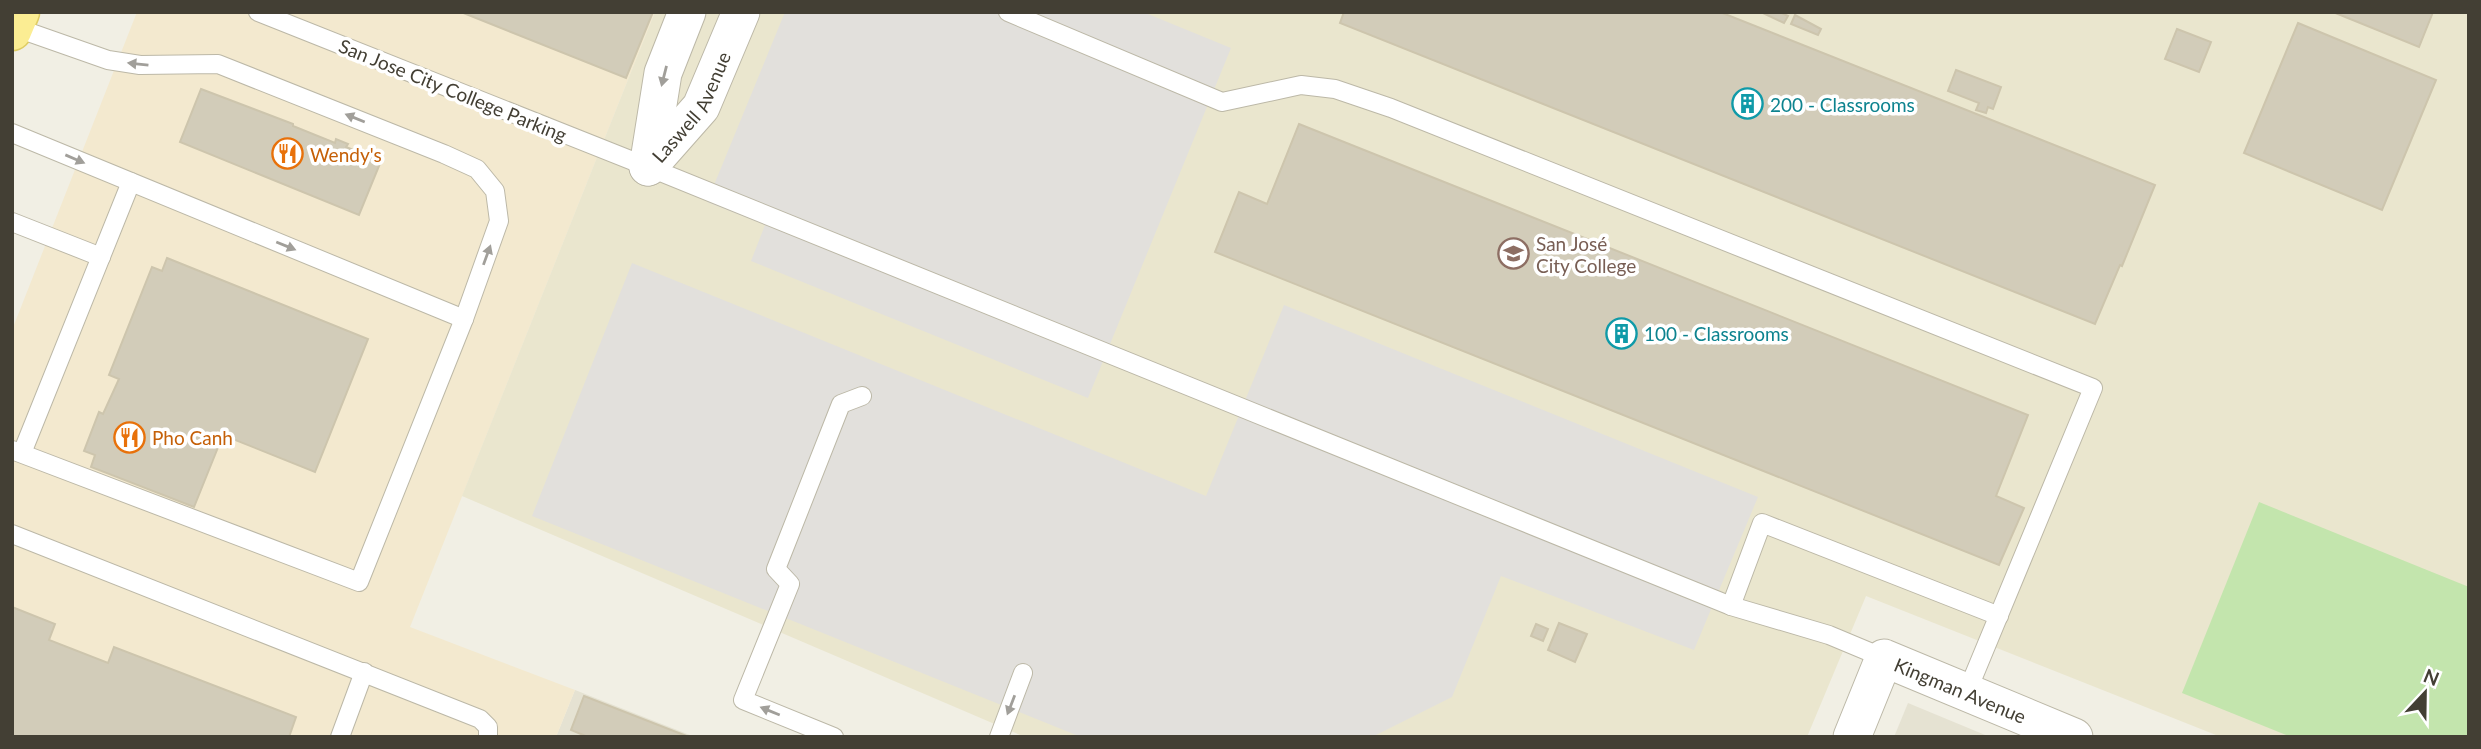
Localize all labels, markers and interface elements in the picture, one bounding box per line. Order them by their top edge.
street label: San Jose City College Parking [336,34,570,146]
street label: Laswell Avenue [647,48,735,167]
one-way arrow [127,58,149,69]
one-way arrow [658,65,669,87]
building icon: 200 - Classrooms [1730,87,1764,121]
place label: 200 - Classrooms [1770,93,1915,116]
one-way arrow [344,113,365,124]
restaurant icon: Wendy's [270,137,304,171]
place label: Wendy's [310,143,382,166]
one-way arrow [65,153,86,164]
place label: San José City College [1536,232,1636,277]
school or university icon: San José City College [1496,237,1530,271]
one-way arrow [275,240,296,251]
one-way arrow [482,244,493,265]
building icon: 100 - Classrooms [1604,316,1638,350]
place label: 100 - Classrooms [1644,322,1789,345]
restaurant icon: Pho Canh [112,420,146,454]
place label: Pho Canh [152,426,233,449]
street label: Kingman Avenue [1891,652,2030,727]
north arrow [2390,658,2460,728]
text: N [2420,663,2443,690]
one-way arrow [1005,694,1016,715]
one-way arrow [760,706,781,717]

